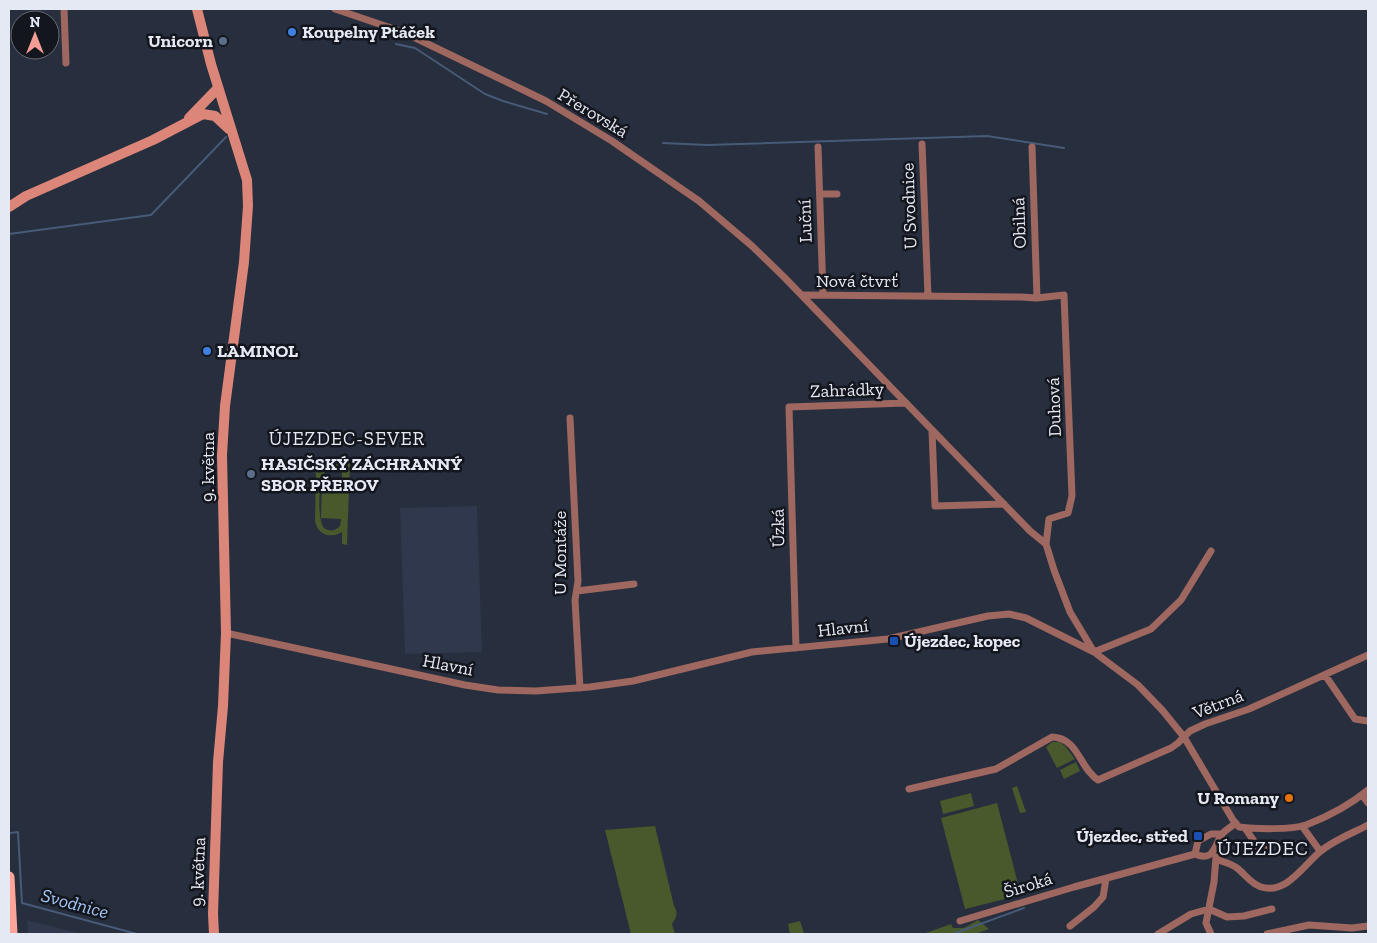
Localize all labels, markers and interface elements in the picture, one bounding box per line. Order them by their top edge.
north arrow [10,10,60,60]
text: N [30,14,41,31]
place label: Koupelny Ptáček [302,21,435,43]
marker: Koupelny Ptáček [286,26,298,38]
place label: Unicorn [148,30,213,52]
marker: Unicorn [217,35,229,47]
street label: Přerovská [554,84,632,143]
street label: U Svodnice [896,162,922,250]
street label: Obilná [1007,197,1031,249]
street label: Luční [793,199,817,243]
street label: Nová čtvrť [816,270,898,292]
place label: LAMINOL [217,340,298,362]
marker: LAMINOL [201,345,213,357]
street label: Duhová [1042,376,1066,437]
street label: Zahrádky [810,378,885,402]
district label: ÚJEZDEC-SEVER [269,427,425,450]
street label: 9. května [197,432,219,502]
place label: HASIČSKÝ ZÁCHRANNÝ SBOR PŘEROV [261,453,462,496]
marker: HASIČSKÝ ZÁCHRANNÝ SBOR PŘEROV [245,468,257,480]
street label: Úzká [767,508,789,548]
street label: U Montáže [549,511,571,595]
street label: Hlavní [816,614,870,642]
place label: Újezdec, kopec [904,630,1021,652]
marker: Újezdec, kopec [888,635,900,647]
street label: Hlavní [421,649,475,681]
street label: Větrná [1189,684,1247,724]
place label: U Romany [1197,787,1279,809]
marker: U Romany [1283,792,1295,804]
place label: Újezdec, střed [1076,825,1189,847]
marker: Újezdec, střed [1192,830,1204,842]
street label: 9. května [186,836,210,907]
district label: ÚJEZDEC [1217,836,1309,860]
street label: Široká [1001,867,1055,903]
water label: Svodnice [39,883,111,924]

